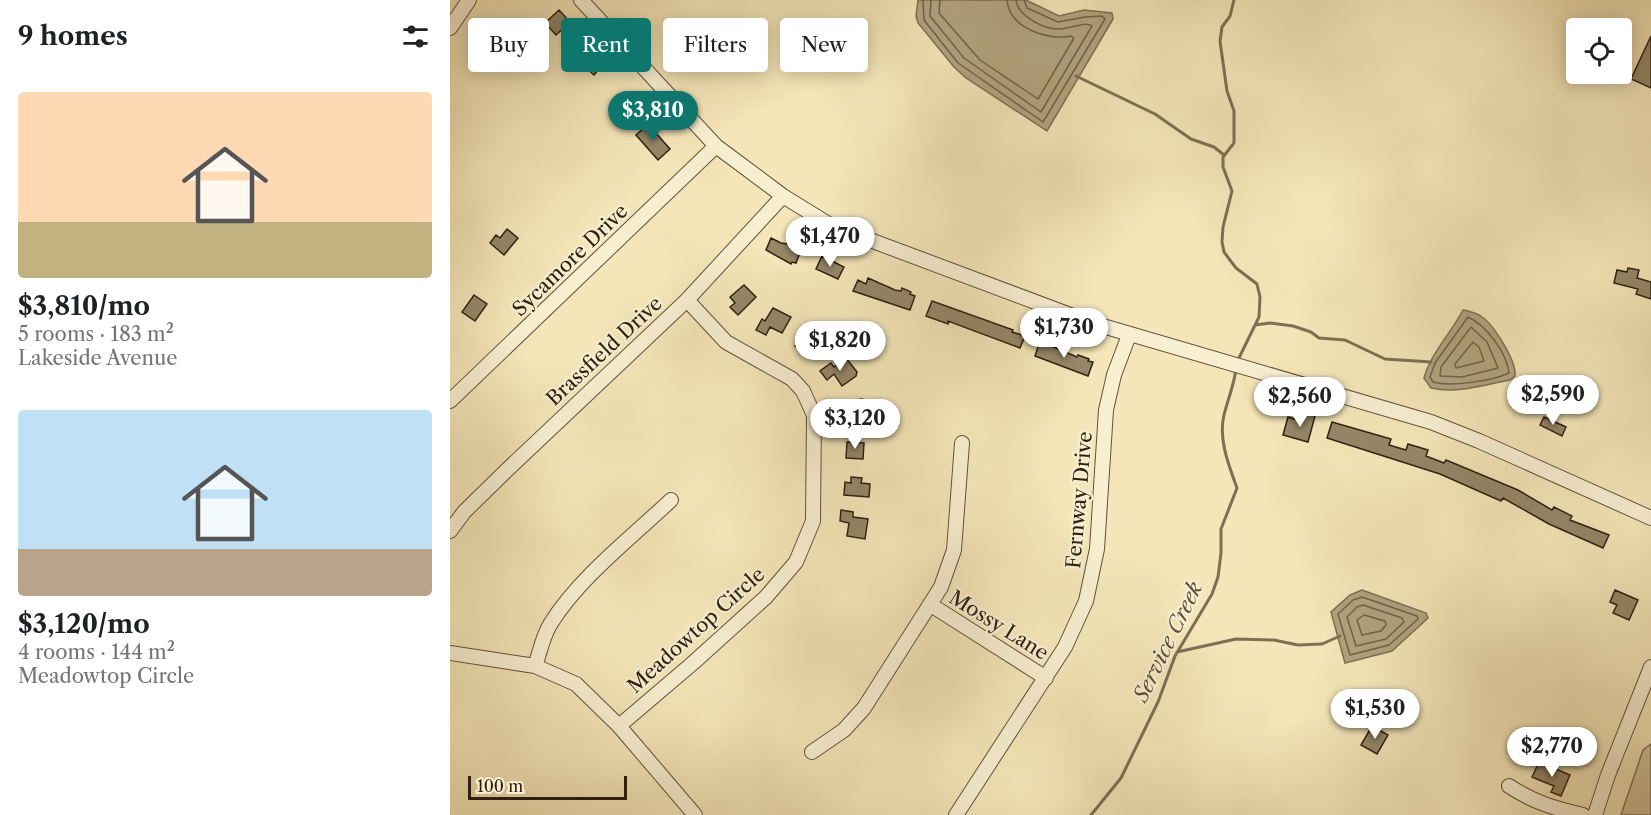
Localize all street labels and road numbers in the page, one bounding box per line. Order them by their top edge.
street label: Sycamore Drive [507,199,633,321]
street label: Brassfield Drive [541,291,667,411]
street label: Fernway Drive [1061,430,1097,570]
street label: Meadowtop Circle [622,562,770,698]
street label: Mossy Lane [945,585,1053,665]

